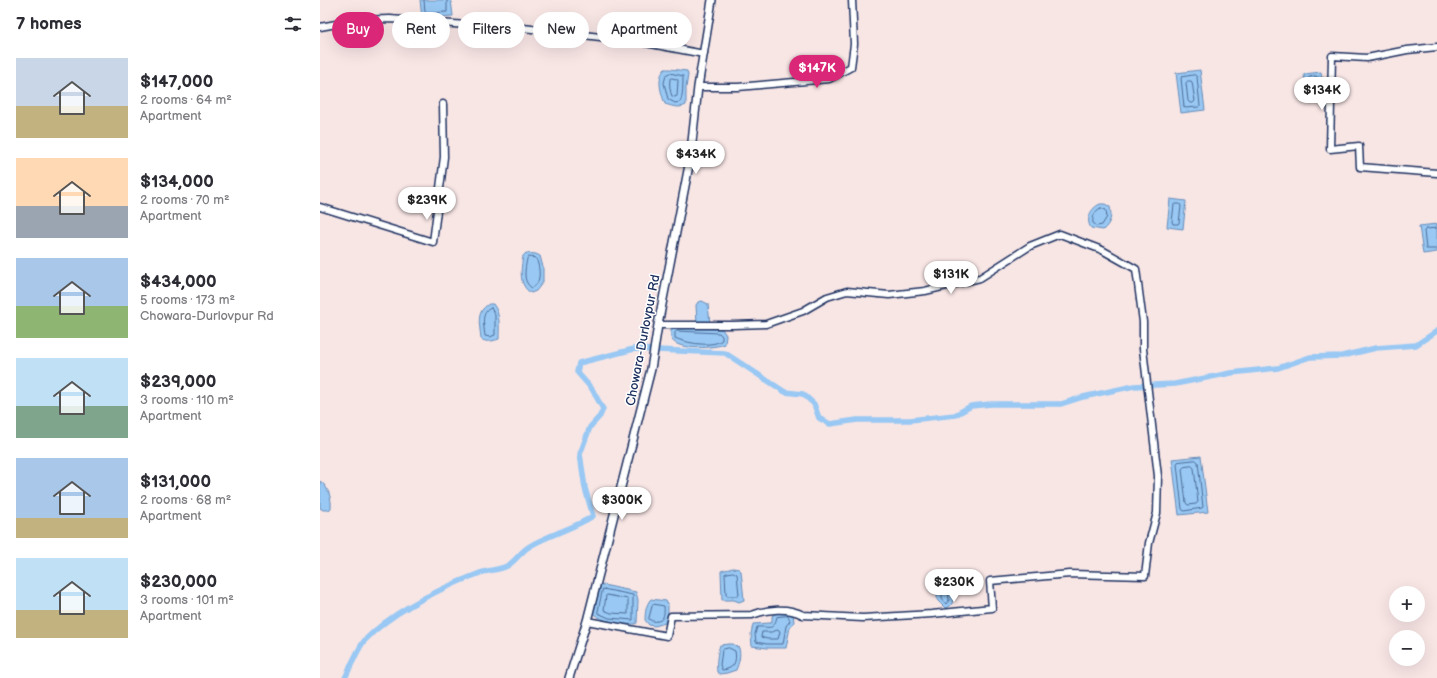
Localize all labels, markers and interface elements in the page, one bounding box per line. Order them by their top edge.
chip: Buy [332,12,384,48]
chip: Rent [392,12,450,48]
chip: Filters [458,12,525,48]
chip: New [533,12,589,48]
chip: Apartment [597,12,692,48]
icon: filters [282,13,304,35]
text: 7 homes [16,14,82,34]
pin: $147K [789,55,845,89]
text: $147K [798,60,836,76]
text: $147,000 [140,72,213,92]
icon: home [48,74,96,122]
pin: $134K [1294,77,1350,111]
text: $134K [1303,82,1341,98]
text: 2 rooms · 64 m² [140,92,232,108]
text: Apartment [140,108,201,124]
pin: $434K [668,141,724,175]
text: $434K [676,146,716,162]
text: $134,000 [140,172,214,192]
icon: home [48,174,96,222]
pin: $239K [399,187,455,221]
text: 2 rooms · 70 m² [140,192,230,208]
text: $239K [407,192,447,208]
text: Apartment [140,208,201,224]
pin: $131K [923,261,979,295]
text: $131K [933,266,969,282]
text: $434,000 [140,272,217,292]
street label: Chowara-Durlovpur Rd [622,273,664,407]
icon: home [48,274,96,322]
text: 5 rooms · 173 m² [140,292,235,308]
text: Chowara-Durlovpur Rd [140,308,274,324]
text: $239,000 [140,372,216,392]
icon: home [48,374,96,422]
text: 3 rooms · 110 m² [140,392,234,408]
text: Apartment [140,408,201,424]
text: $131,000 [140,472,211,492]
icon: home [48,474,96,522]
pin: $300K [594,487,650,521]
text: 2 rooms · 68 m² [140,492,231,508]
text: $300K [601,492,643,508]
text: Apartment [140,508,201,524]
pin: $230K [926,569,982,603]
text: $230,000 [140,572,217,592]
icon: home [48,574,96,622]
text: $230K [934,574,974,590]
map controls [1389,586,1425,666]
button: + [1389,586,1425,622]
text: 3 rooms · 101 m² [140,592,234,608]
text: Apartment [140,608,201,624]
button: − [1389,630,1425,666]

